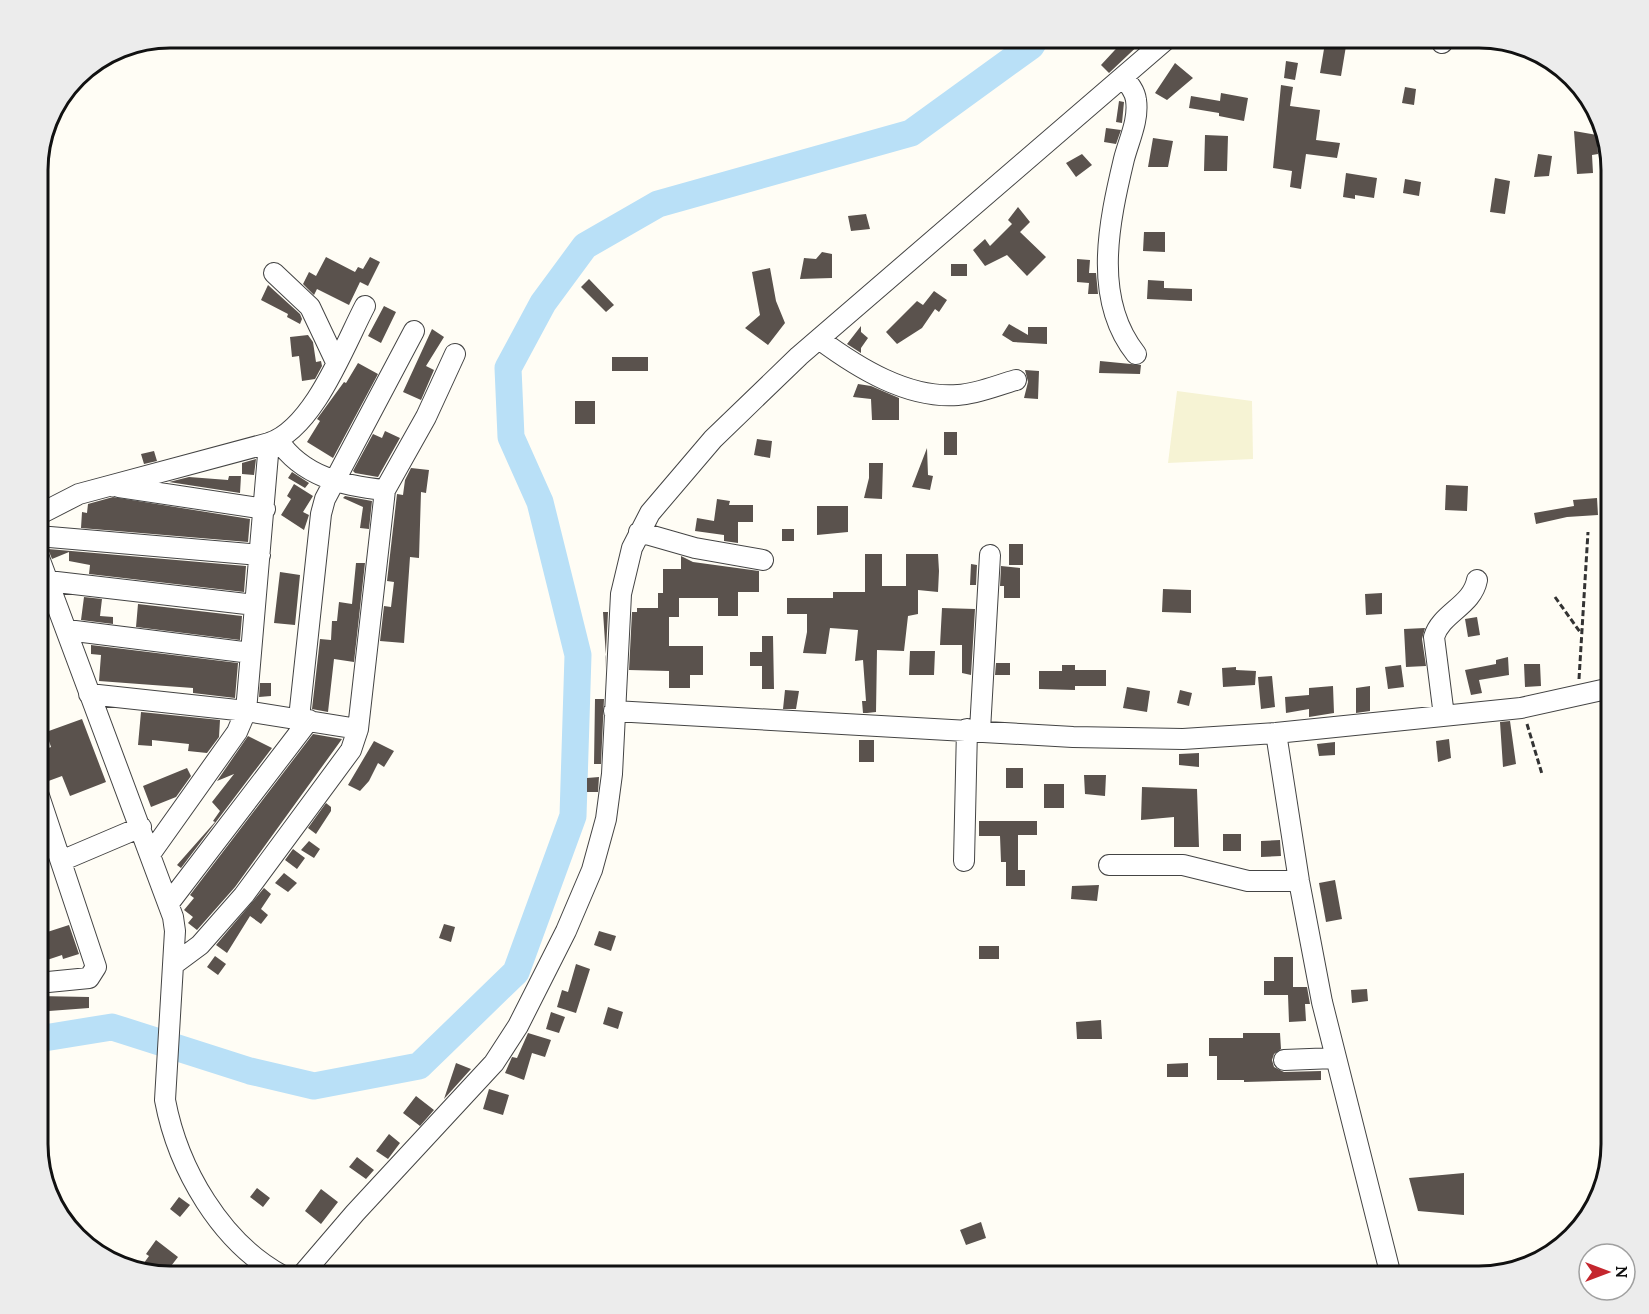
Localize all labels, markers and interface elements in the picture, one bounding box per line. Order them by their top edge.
north arrow [1577,1242,1637,1302]
text: N [1612,1266,1632,1278]

